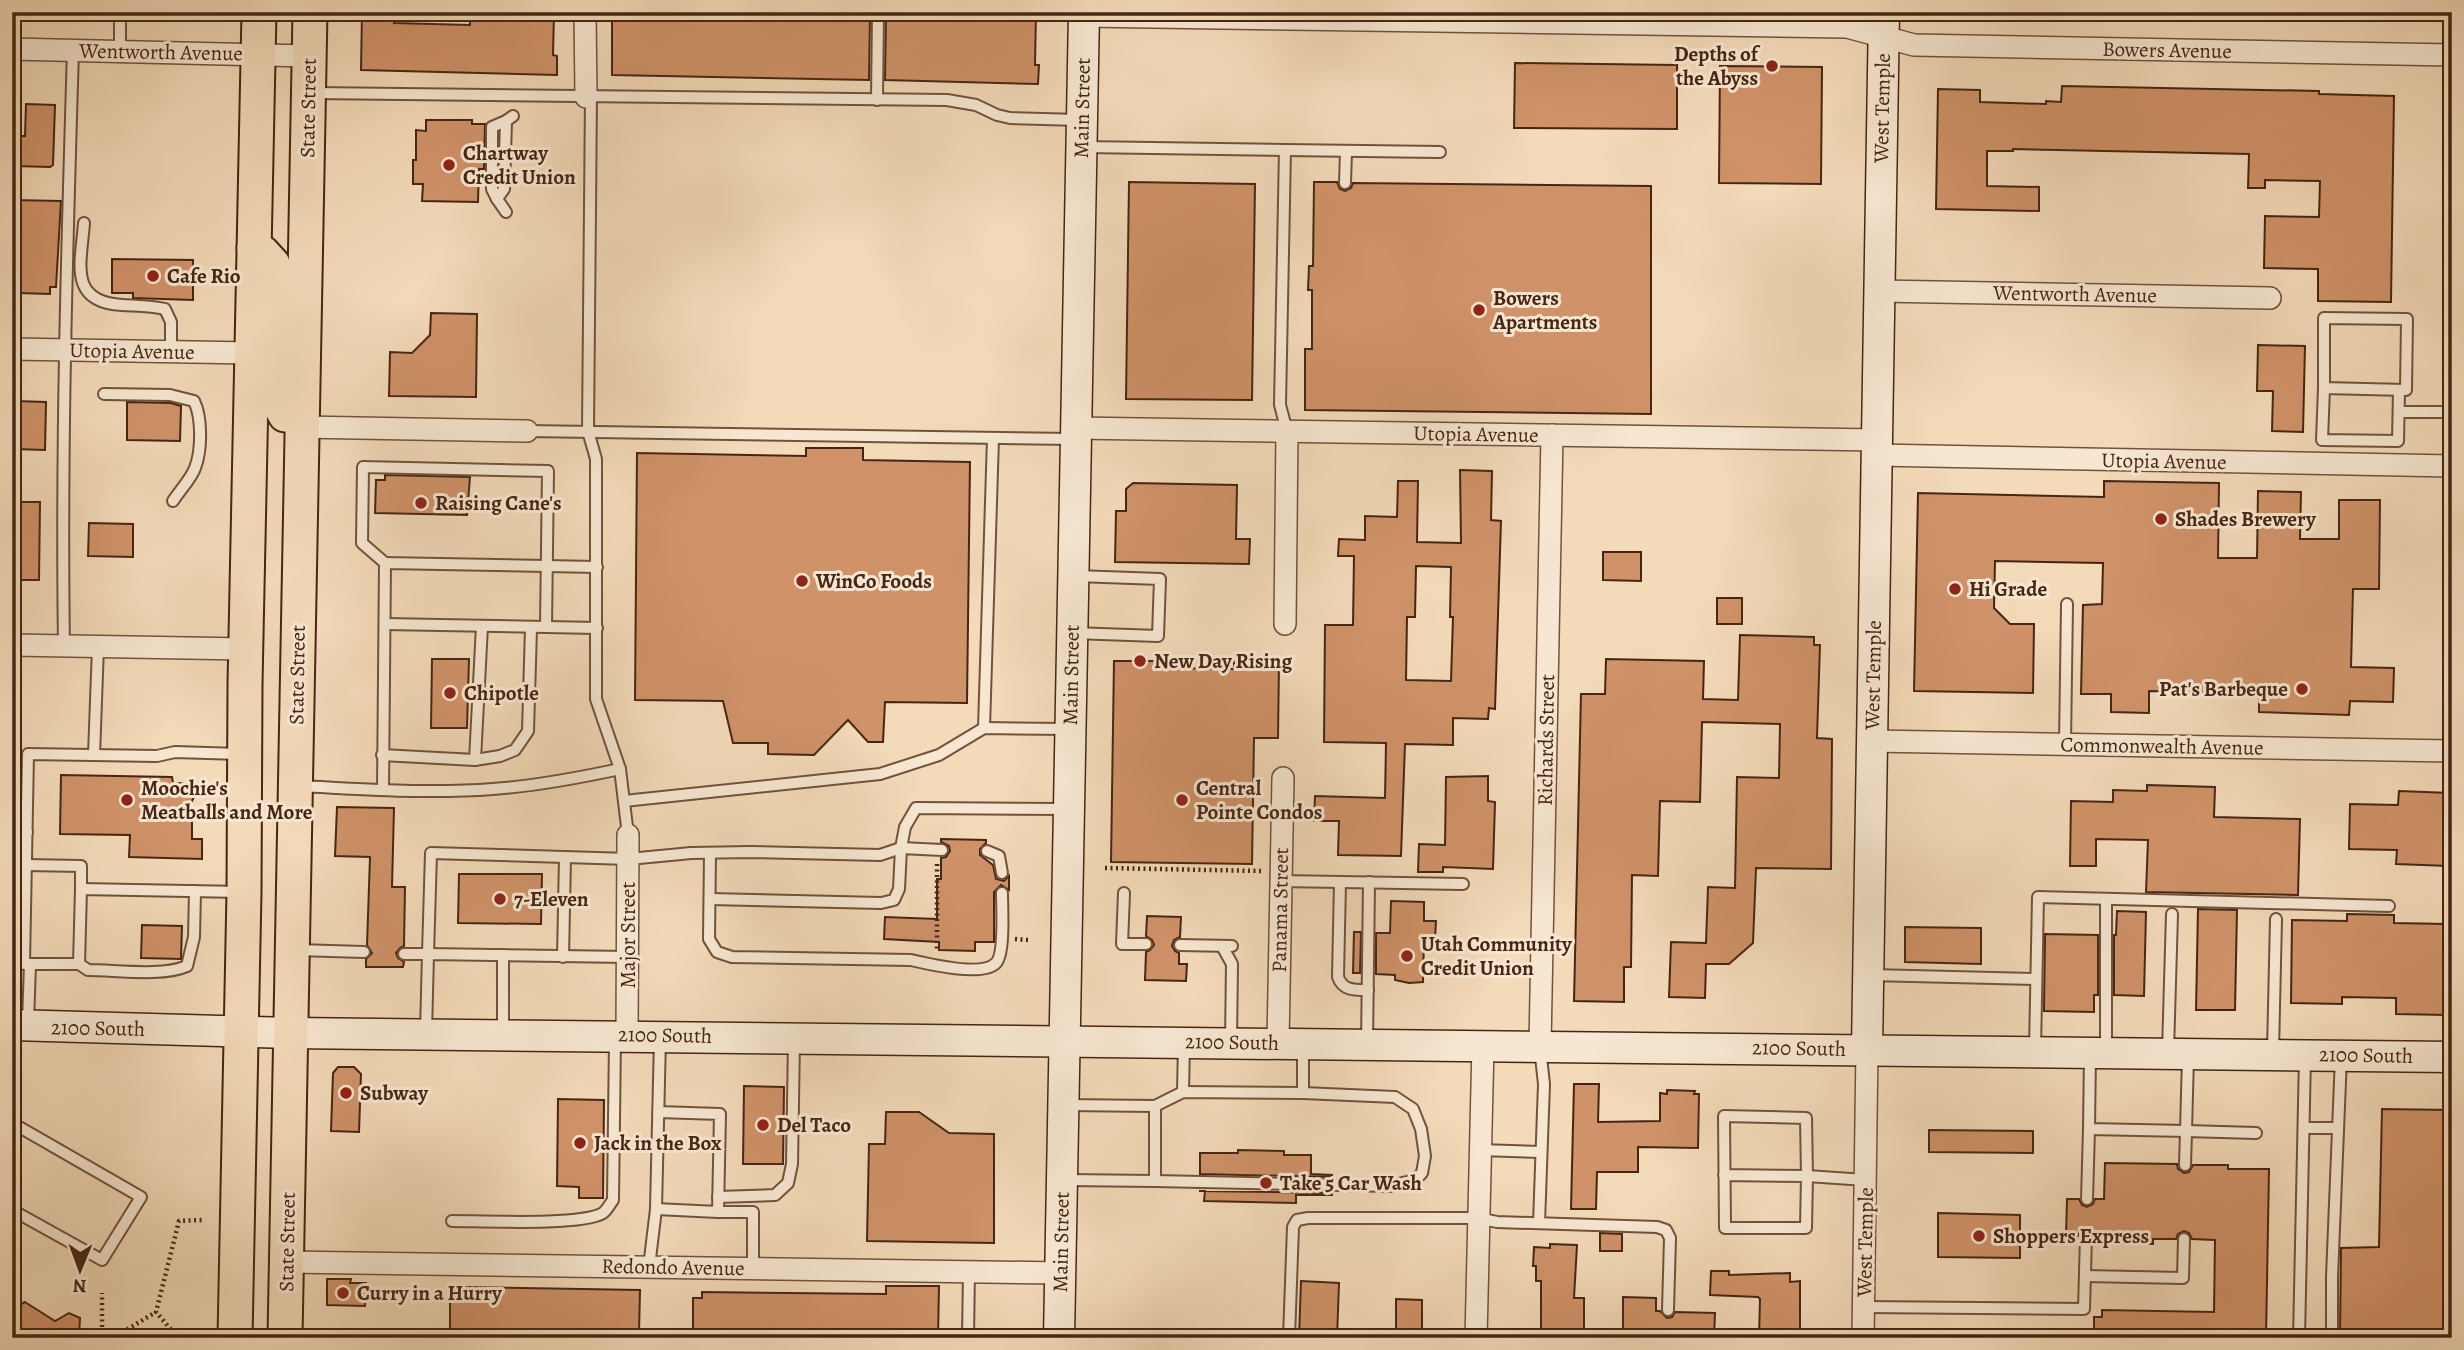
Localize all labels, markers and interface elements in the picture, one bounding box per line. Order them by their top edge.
street label: Bowers Avenue [2102,35,2232,65]
street label: Wentworth Avenue [78,37,243,67]
place label: Depths of the Abyss [1674,40,1761,92]
street label: West Temple [1867,53,1897,164]
street label: Main Street [1067,57,1097,159]
street label: State Street [293,58,323,158]
marker: Depths of the Abyss [1764,58,1780,74]
place label: Chartway Credit Union [463,139,576,191]
marker: Chartway Credit Union [441,157,457,173]
place label: Cafe Rio [167,262,241,290]
marker: Cafe Rio [145,268,161,284]
street label: Wentworth Avenue [1992,279,2157,309]
place label: Bowers Apartments [1492,284,1597,336]
marker: Bowers Apartments [1471,302,1487,318]
street label: Utopia Avenue [69,336,195,366]
street label: Utopia Avenue [1413,419,1539,449]
street label: Utopia Avenue [2101,446,2227,476]
place label: Raising Cane's [435,489,561,517]
marker: Raising Cane's [413,495,429,511]
place label: Shades Brewery [2175,505,2317,533]
marker: Shades Brewery [2153,511,2169,527]
place label: WinCo Foods [815,567,932,595]
marker: WinCo Foods [794,573,810,589]
place label: Hi Grade [1969,575,2048,603]
marker: Hi Grade [1947,581,1963,597]
street label: West Temple [1858,620,1888,731]
street label: Main Street [1056,624,1086,726]
street label: State Street [282,625,312,725]
place label: New Day Rising [1154,647,1292,675]
marker: New Day Rising [1132,653,1148,669]
street label: Richards Street [1531,674,1561,806]
place label: Pat's Barbeque [2159,675,2288,703]
place label: Chipotle [464,679,539,707]
marker: Pat's Barbeque [2294,681,2310,697]
marker: Chipotle [442,685,458,701]
street label: Commonwealth Avenue [2060,730,2264,762]
place label: Moochie's Meatballs and More [141,774,313,826]
place label: Central Pointe Condos [1196,774,1322,826]
marker: Moochie's Meatballs and More [119,792,135,808]
marker: Central Pointe Condos [1174,792,1190,808]
street label: Panama Street [1265,847,1295,973]
street label: Major Street [614,881,642,988]
place label: 7-Eleven [514,885,589,913]
marker: 7-Eleven [492,891,508,907]
place label: Utah Community Credit Union [1421,930,1573,982]
marker: Utah Community Credit Union [1399,948,1415,964]
street label: 2100 South [51,1013,145,1043]
street label: 2100 South [618,1020,712,1050]
street label: 2100 South [1185,1027,1279,1057]
street label: 2100 South [1752,1033,1846,1063]
street label: 2100 South [2319,1040,2413,1070]
place label: Subway [360,1079,429,1107]
marker: Subway [338,1085,354,1101]
place label: Del Taco [777,1111,851,1139]
marker: Del Taco [755,1117,771,1133]
place label: Jack in the Box [594,1129,722,1157]
marker: Jack in the Box [572,1135,588,1151]
place label: Take 5 Car Wash [1280,1169,1422,1197]
marker: Take 5 Car Wash [1258,1175,1274,1191]
street label: West Temple [1850,1187,1880,1298]
street label: Main Street [1046,1191,1076,1293]
street label: State Street [272,1192,302,1292]
place label: Shoppers Express [1993,1222,2149,1250]
marker: Shoppers Express [1971,1228,1987,1244]
north arrow [46,1234,116,1304]
street label: Redondo Avenue [601,1252,745,1282]
text: N [72,1273,87,1299]
place label: Curry in a Hurry [357,1279,503,1307]
marker: Curry in a Hurry [335,1285,351,1301]

